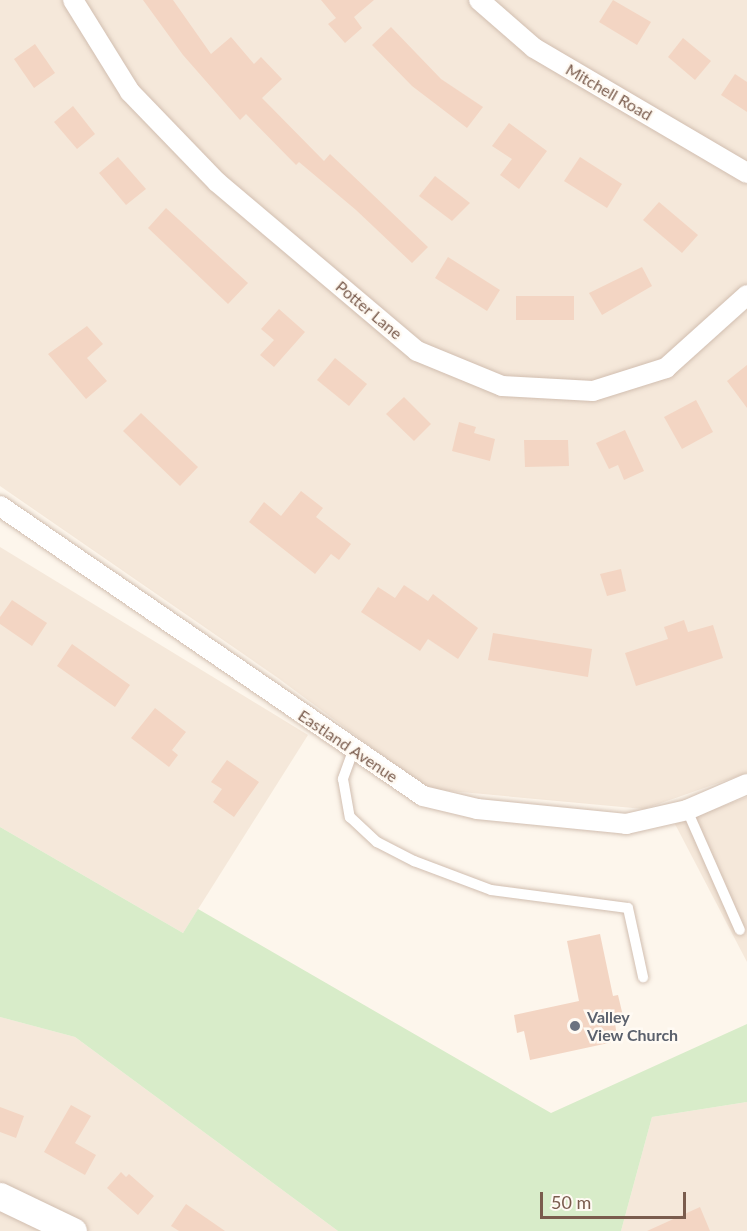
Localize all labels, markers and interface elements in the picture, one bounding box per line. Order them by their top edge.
street label: Mitchell Road [562,60,656,124]
street label: Potter Lane [332,277,406,343]
street label: Eastland Avenue [294,705,402,787]
place label: Valley View Church [587,1007,678,1045]
marker: Valley View Church [568,1019,582,1033]
scale bar [543,1180,688,1218]
text: 50 m [551,1191,591,1213]

